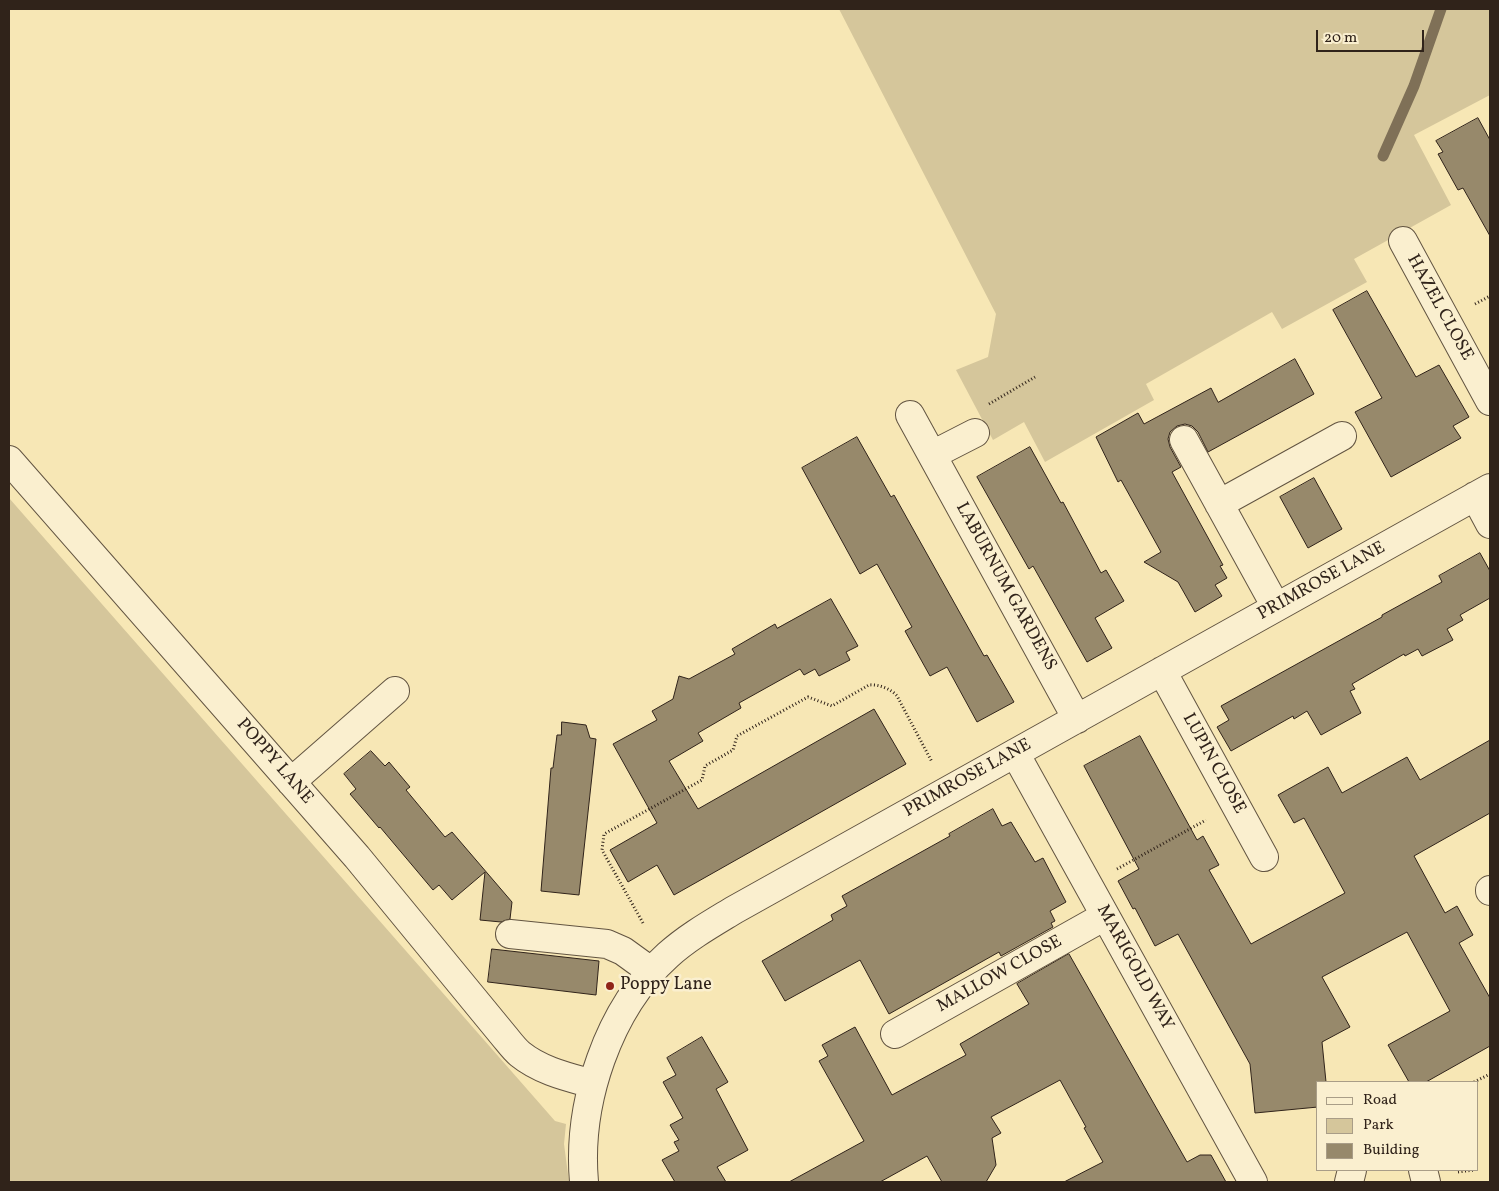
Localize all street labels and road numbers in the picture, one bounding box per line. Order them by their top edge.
street label: HAZEL CLOSE [1401,251,1477,365]
street label: LABURNUM GARDENS [950,499,1060,675]
street label: PRIMROSE LANE [1254,538,1390,626]
street label: LUPIN CLOSE [1176,710,1250,818]
street label: POPPY LANE [231,715,317,809]
street label: PRIMROSE LANE [900,735,1036,823]
street label: MARIGOLD WAY [1091,902,1177,1034]
street label: MALLOW CLOSE [934,932,1066,1018]

